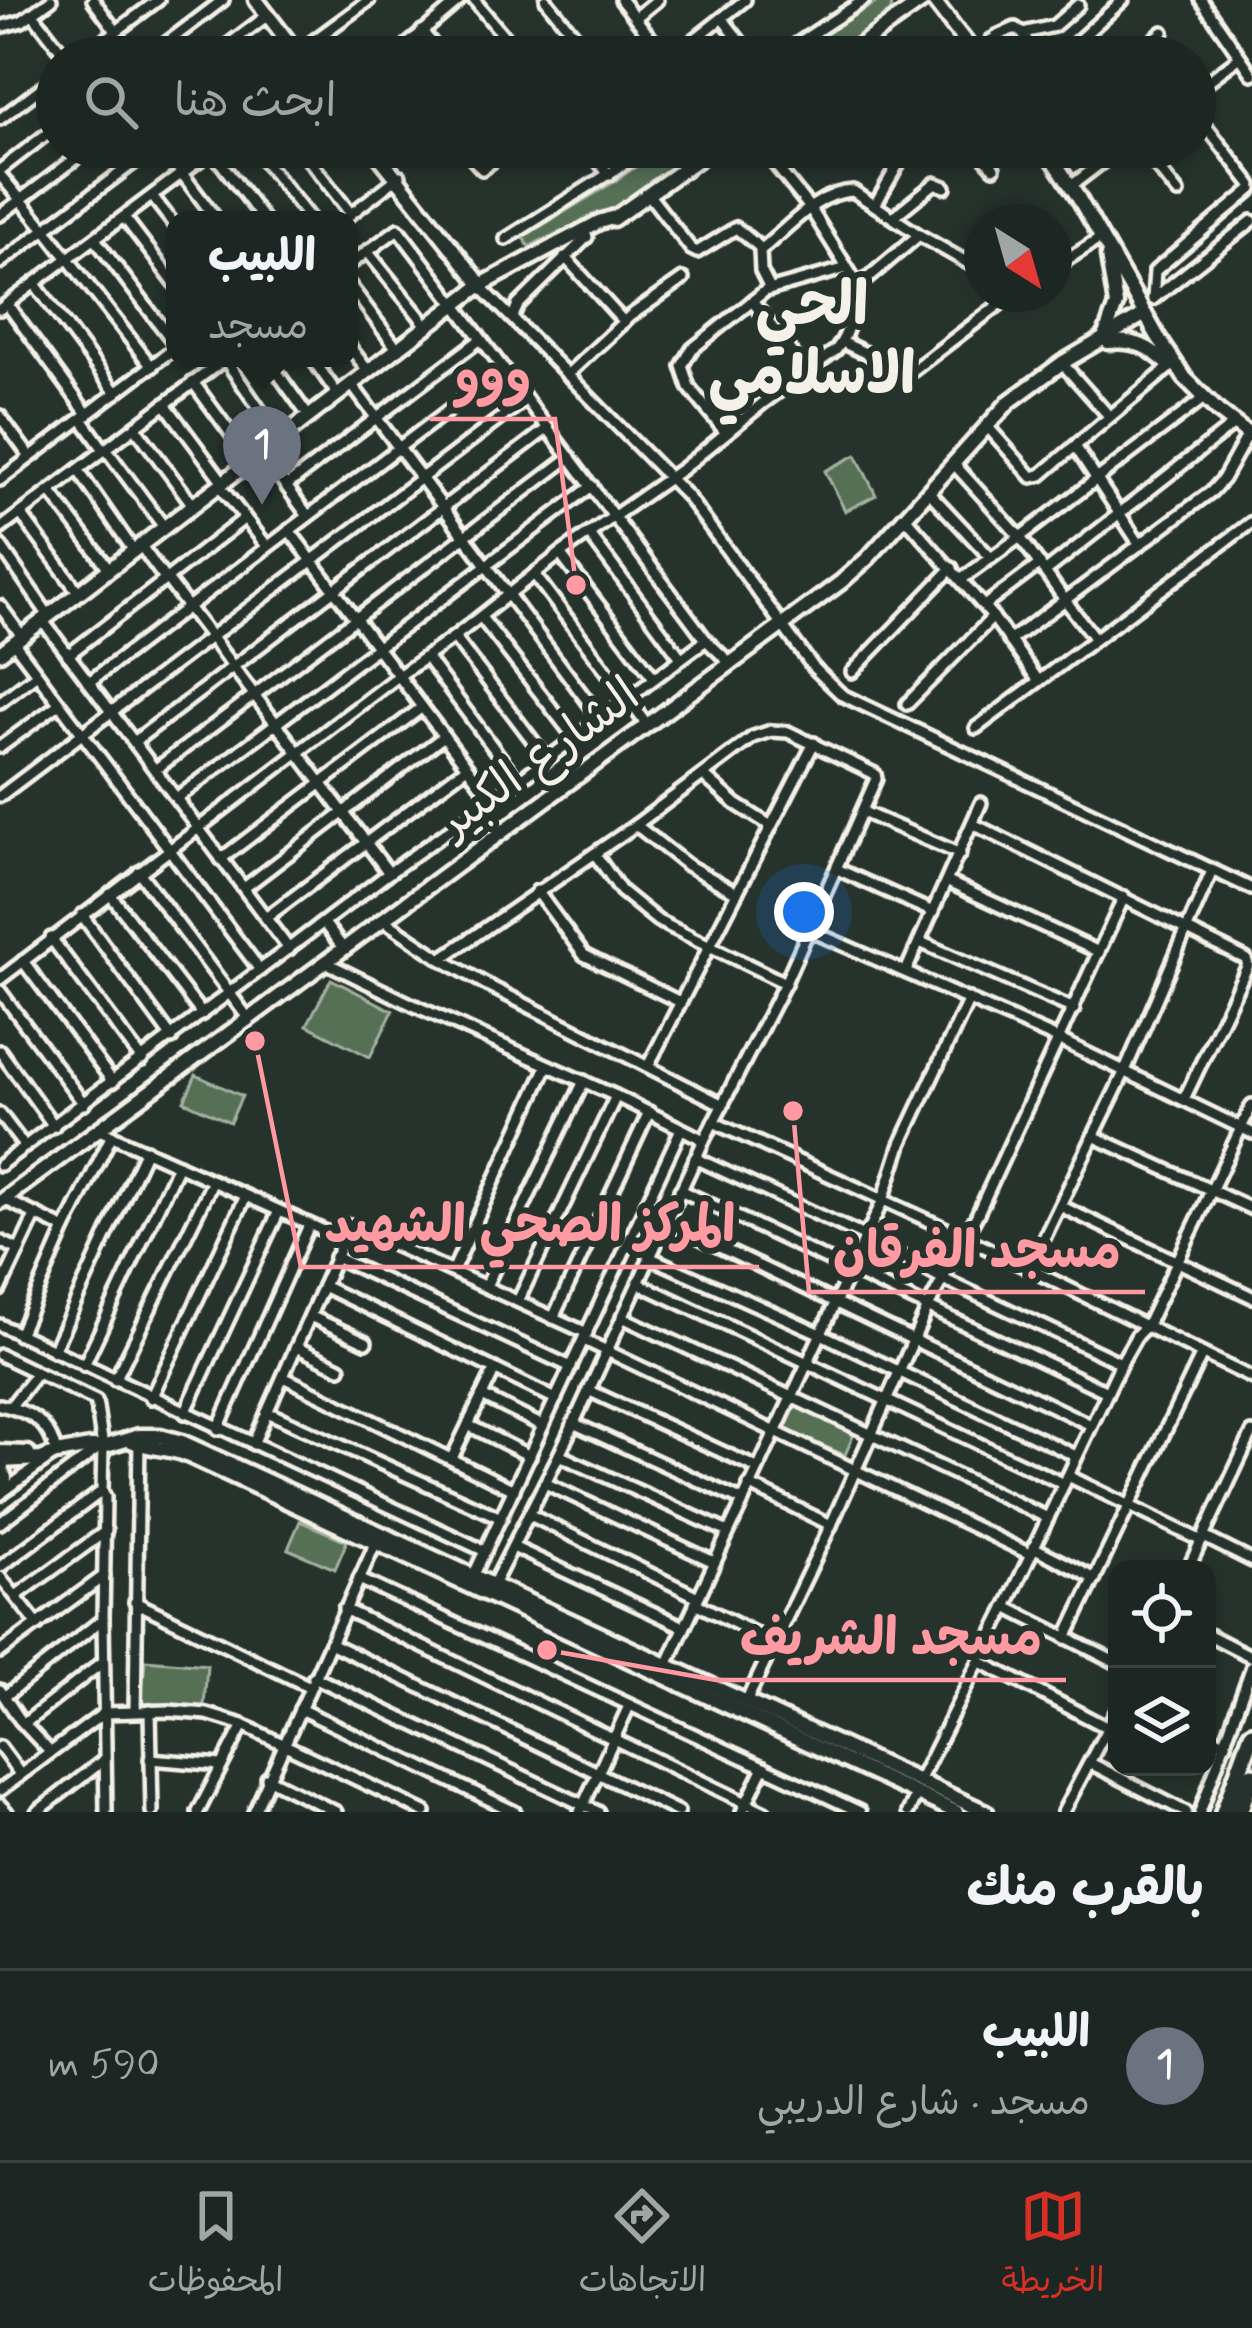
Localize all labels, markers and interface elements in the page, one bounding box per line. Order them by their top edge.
search box [36,36,1216,168]
icon: search [78,69,144,135]
text: ابحث هنا [174,73,337,132]
north arrow [964,204,1072,312]
popup [166,211,358,367]
text: اللبيب [208,228,316,287]
district label: الحي الاسلامي [708,268,916,425]
text: مسجد [208,302,308,353]
callout: ووو [430,332,555,419]
text: ووو [453,346,531,412]
pin: 1 [223,406,301,505]
street label: الشارع الكبير [424,665,653,855]
your location [774,882,834,942]
callout: المركز الصحي الشهيد [301,1180,759,1267]
text: المركز الصحي الشهيد [325,1194,735,1268]
callout: مسجد الفرقان [809,1205,1145,1292]
text: مسجد الفرقان [833,1220,1121,1286]
map controls [1108,1560,1216,1776]
button: locate [1108,1560,1216,1668]
callout: مسجد الشريف [716,1593,1066,1680]
text: مسجد الشريف [740,1607,1042,1673]
button: layers [1108,1668,1216,1776]
text: بالقرب منك [967,1857,1204,1923]
text: اللبيب [982,2004,1090,2063]
text: 590 m [48,2040,160,2091]
text: 1 [1156,2040,1174,2091]
text: مسجد · شارع الدريبي [757,2078,1090,2129]
tab: المحفوظات [148,2183,284,2309]
tab: الاتجاهات [579,2183,706,2309]
tab: الخريطة [1001,2183,1104,2309]

